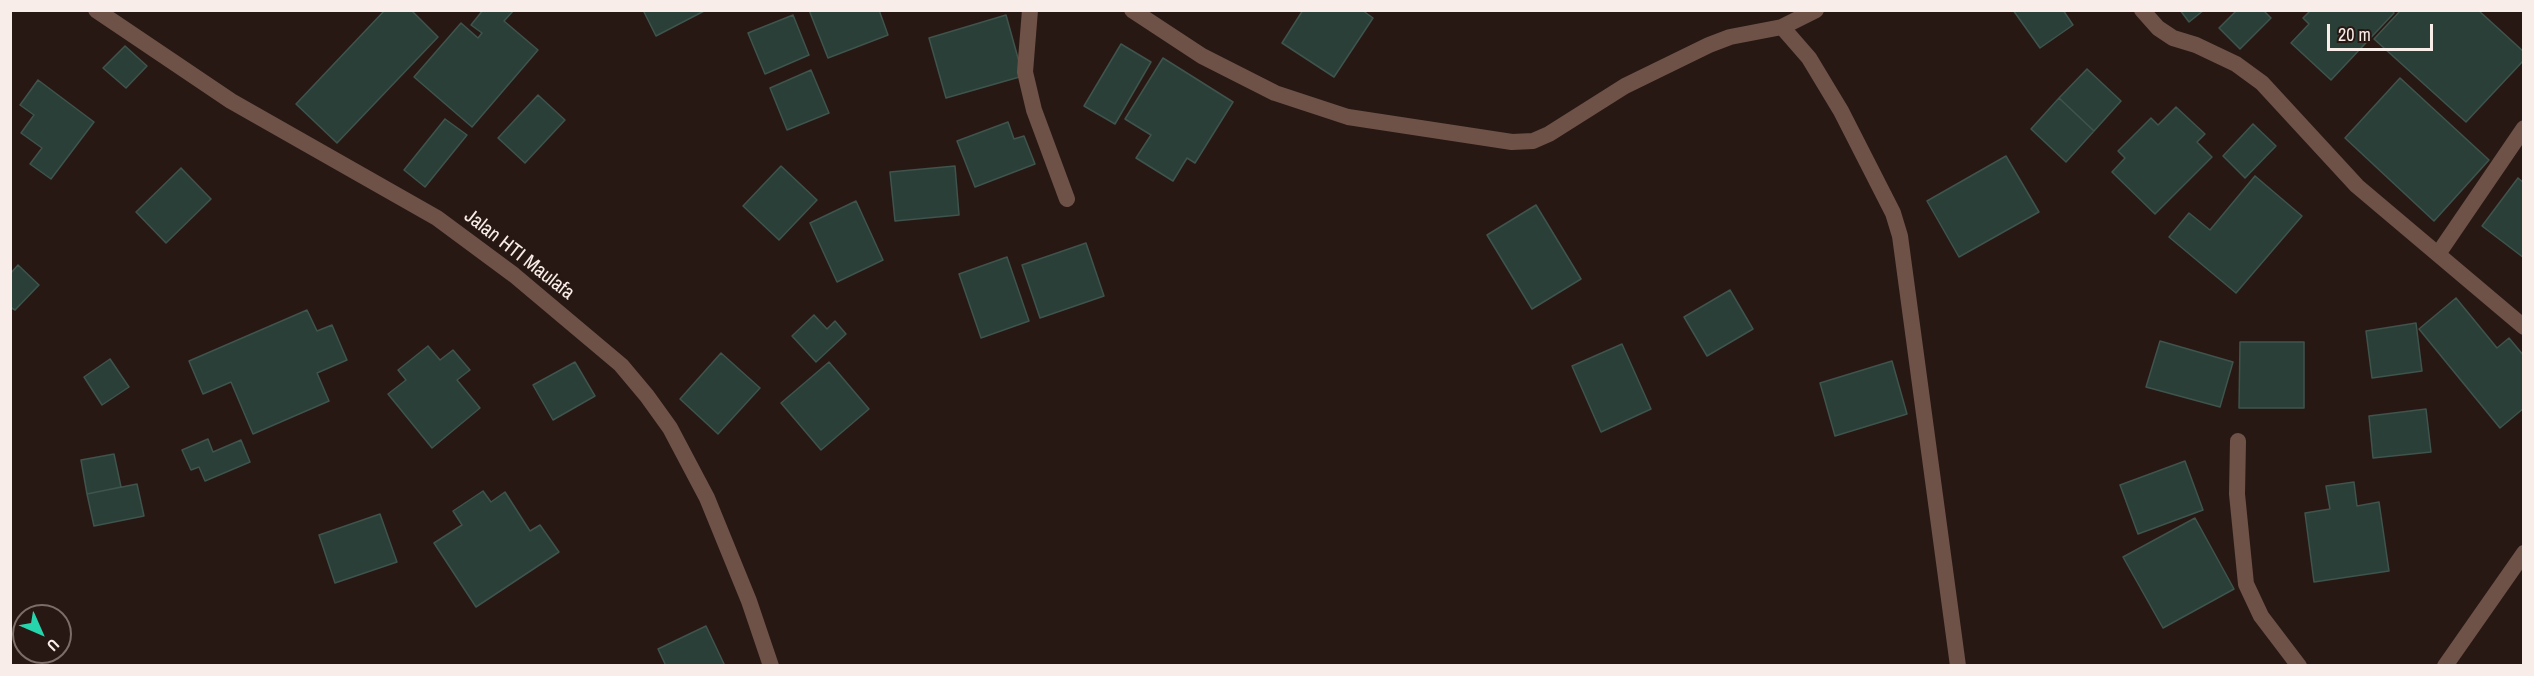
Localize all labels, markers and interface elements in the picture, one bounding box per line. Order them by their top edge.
scale bar [2330,12,2436,50]
text: 20 m [2338,22,2371,47]
street label: Jalan HTI Maulafa [459,205,579,305]
north arrow [12,604,72,664]
text: U [42,634,64,656]

